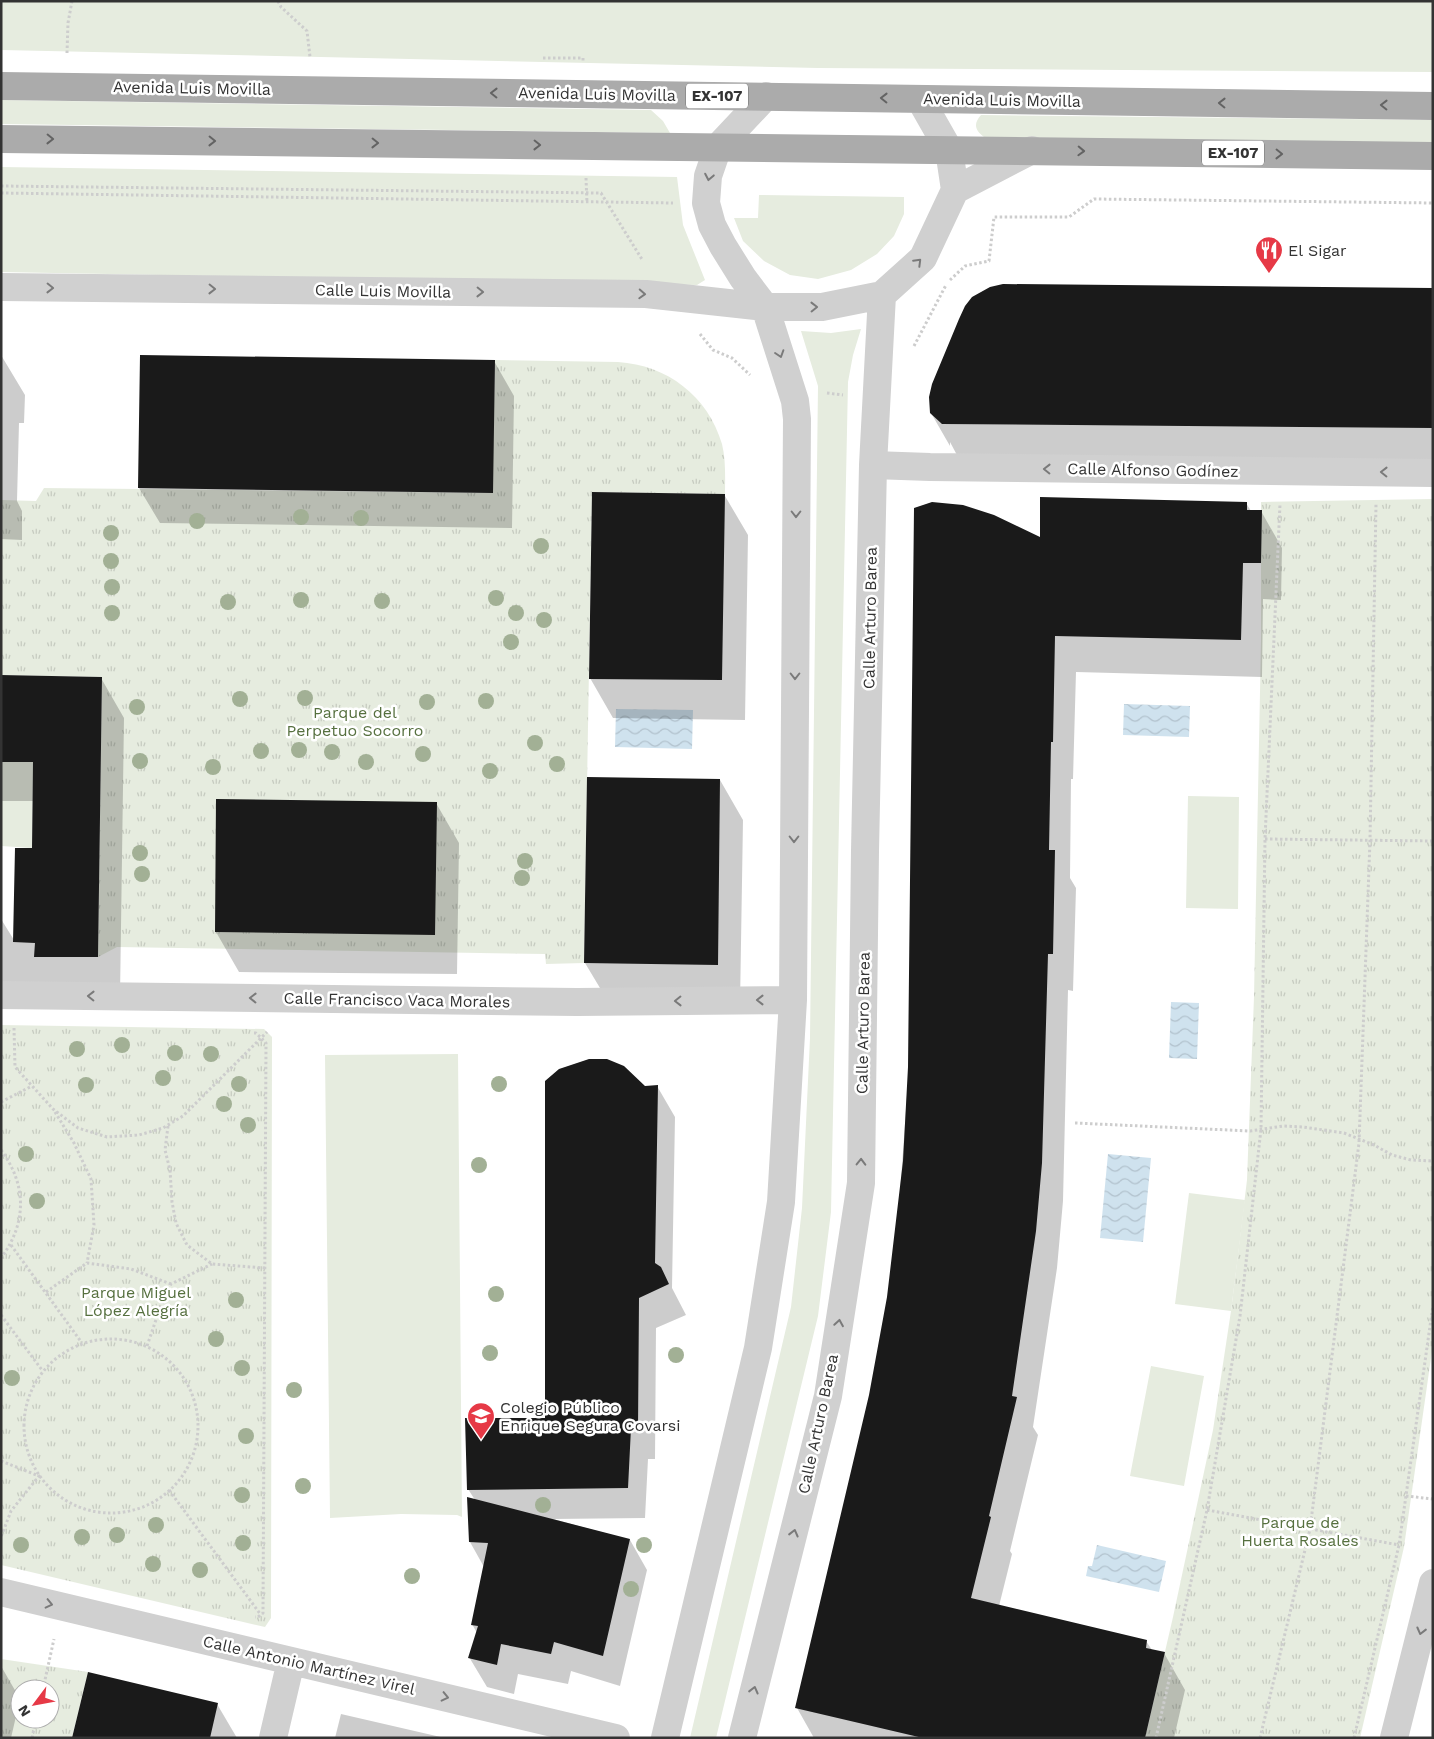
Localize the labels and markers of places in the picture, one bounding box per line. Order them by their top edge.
restaurant icon: El Sigar [1254,235,1284,274]
place label: El Sigar [1288,241,1347,260]
place label: Colegio Público Enrique Segura Covarsi [500,1398,680,1435]
school or university icon: Colegio Público Enrique Segura Covarsi [466,1401,496,1440]

